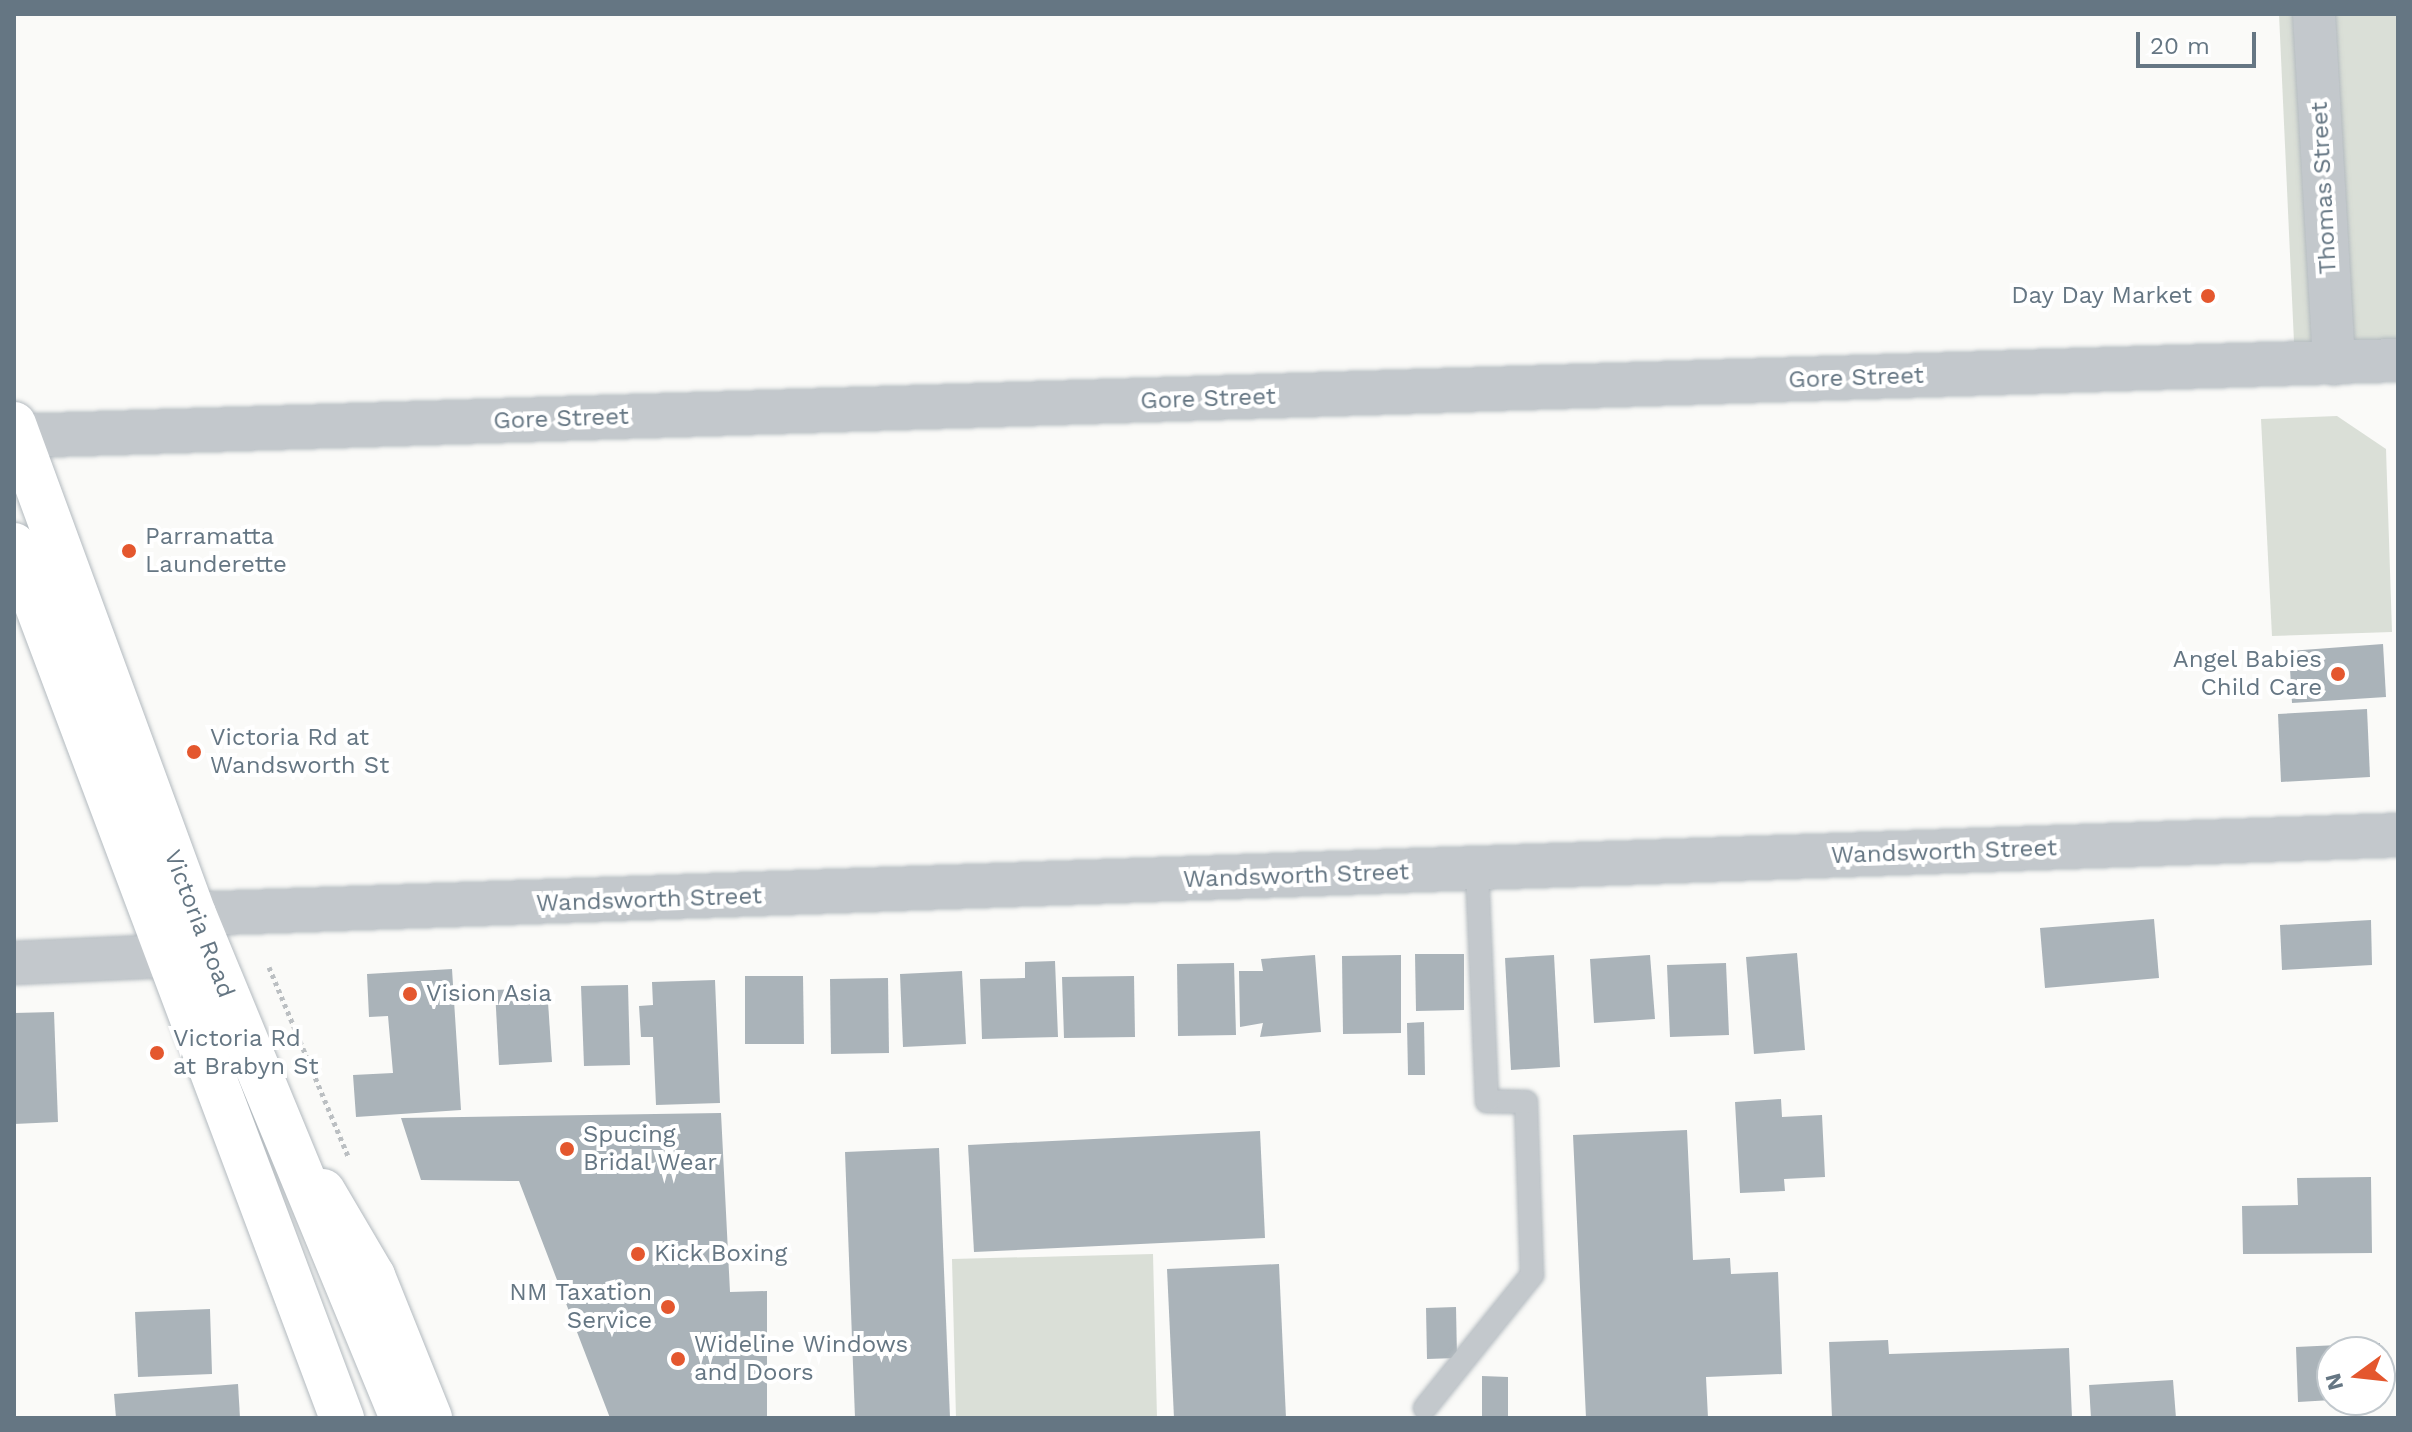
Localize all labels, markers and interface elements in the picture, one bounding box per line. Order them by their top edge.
scale bar [2140,16,2260,66]
text: 20 m [2150,32,2210,60]
street label: Thomas Street [2305,101,2343,275]
place label: Day Day Market [2010,282,2192,310]
marker: Day Day Market [2199,287,2217,305]
street label: Gore Street [1788,361,1924,395]
street label: Gore Street [1140,382,1276,416]
street label: Gore Street [493,402,629,436]
place label: Parramatta Launderette [145,523,287,579]
marker: Parramatta Launderette [120,542,138,560]
place label: Angel Babies Child Care [2172,646,2322,702]
marker: Angel Babies Child Care [2329,665,2347,683]
place label: Victoria Rd at Wandsworth St [210,724,389,780]
marker: Victoria Rd at Wandsworth St [185,743,203,761]
street label: Wandsworth Street [1831,834,2057,870]
street label: Victoria Road [158,846,240,1002]
street label: Wandsworth Street [1183,858,1409,894]
street label: Wandsworth Street [536,882,762,918]
place label: Vision Asia [426,980,553,1008]
marker: Vision Asia [401,985,419,1003]
place label: Victoria Rd at Brabyn St [173,1025,319,1081]
marker: Victoria Rd at Brabyn St [148,1044,166,1062]
place label: Spucing Bridal Wear [583,1121,718,1177]
marker: Spucing Bridal Wear [558,1140,576,1158]
place label: Kick Boxing [654,1240,788,1268]
marker: Kick Boxing [629,1245,647,1263]
place label: NM Taxation Service [509,1279,652,1335]
marker: NM Taxation Service [659,1298,677,1316]
place label: Wideline Windows and Doors [694,1331,909,1387]
north arrow [2316,1336,2396,1416]
marker: Wideline Windows and Doors [669,1350,687,1368]
text: N [2320,1371,2348,1393]

